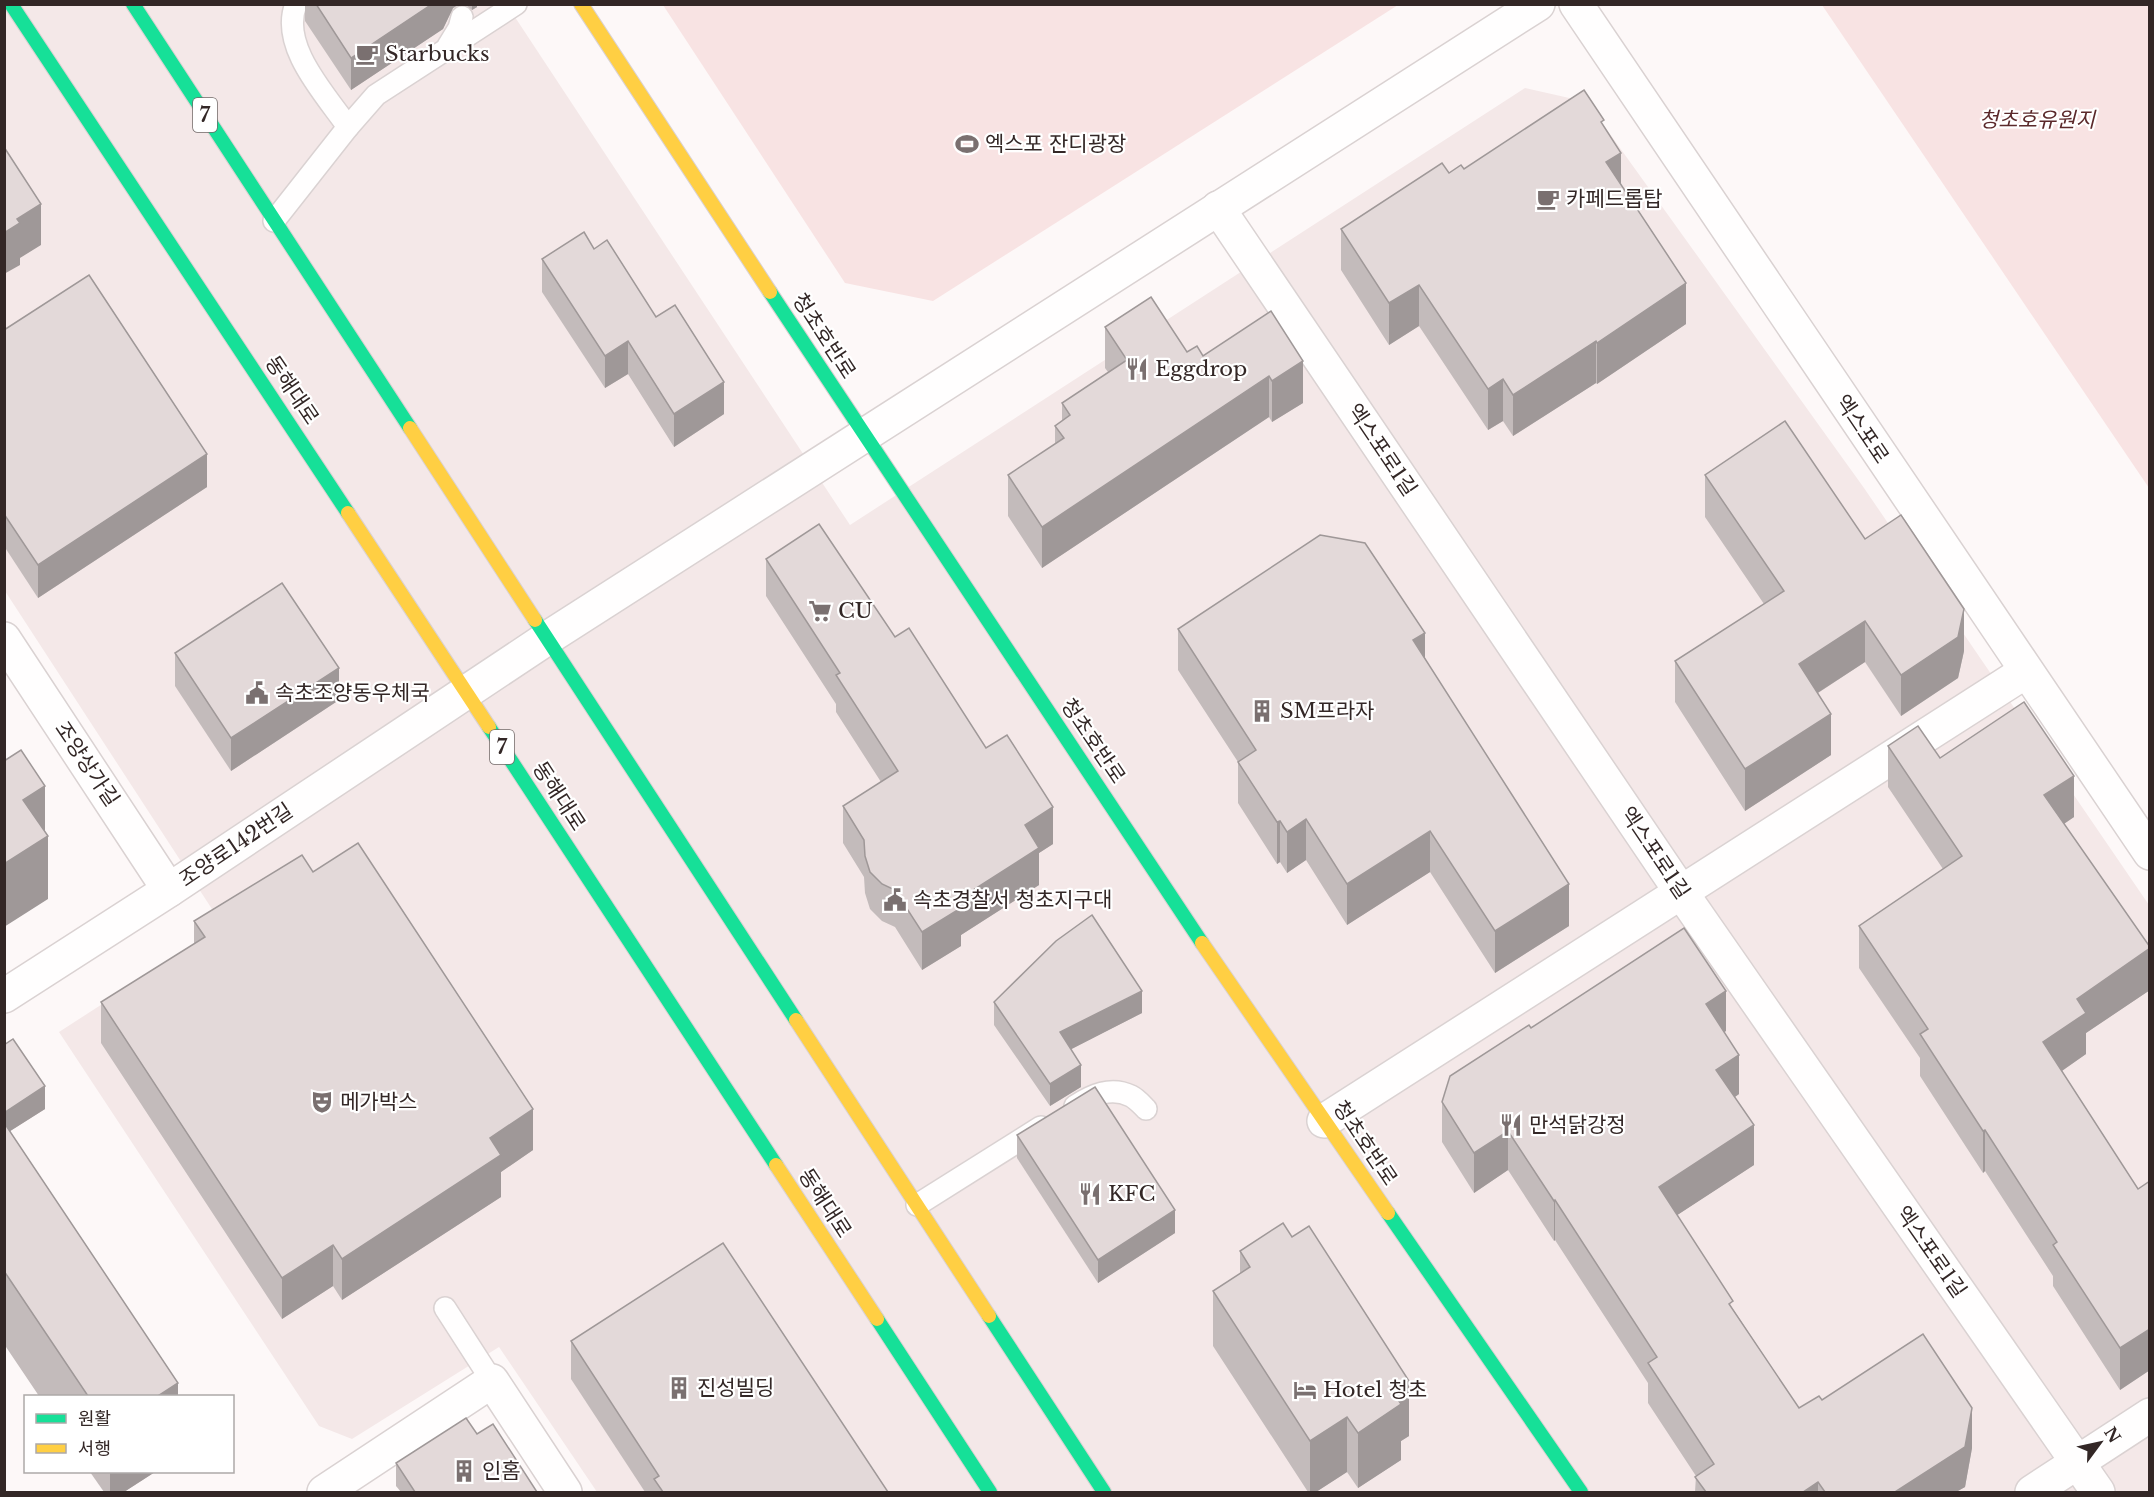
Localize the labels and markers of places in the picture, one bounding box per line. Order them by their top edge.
cafe icon: Starbucks [354,41,380,67]
place label: Starbucks [385,41,490,67]
sports icon: 엑스포 잔디광장 [954,131,980,157]
place label: 엑스포 잔디광장 [985,131,1126,157]
cafe icon: 카페드롭탑 [1535,186,1561,212]
place label: 카페드롭탑 [1566,186,1663,212]
restaurant icon: Eggdrop [1124,356,1150,382]
place label: Eggdrop [1155,356,1247,382]
supermarket icon: CU [807,598,833,624]
place label: CU [838,598,873,624]
public building icon: 속초조양동우체국 [244,680,270,706]
place label: 속초조양동우체국 [275,680,430,706]
building icon: SM프라자 [1249,698,1275,724]
place label: SM프라자 [1280,698,1374,724]
public building icon: 속초경찰서 청초지구대 [882,887,908,913]
place label: 속초경찰서 청초지구대 [913,887,1112,913]
theatre icon: 메가박스 [309,1089,335,1115]
place label: 메가박스 [340,1089,417,1115]
restaurant icon: 만석닭강정 [1498,1112,1524,1138]
place label: 만석닭강정 [1529,1112,1626,1138]
restaurant icon: KFC [1077,1181,1103,1207]
place label: KFC [1108,1181,1155,1207]
building icon: 진성빌딩 [666,1375,692,1401]
place label: 진성빌딩 [697,1375,774,1401]
hotel icon: Hotel 청초 [1292,1377,1318,1403]
place label: Hotel 청초 [1323,1377,1427,1403]
building icon: 인홈 [451,1458,477,1484]
place label: 인홈 [482,1458,521,1484]

